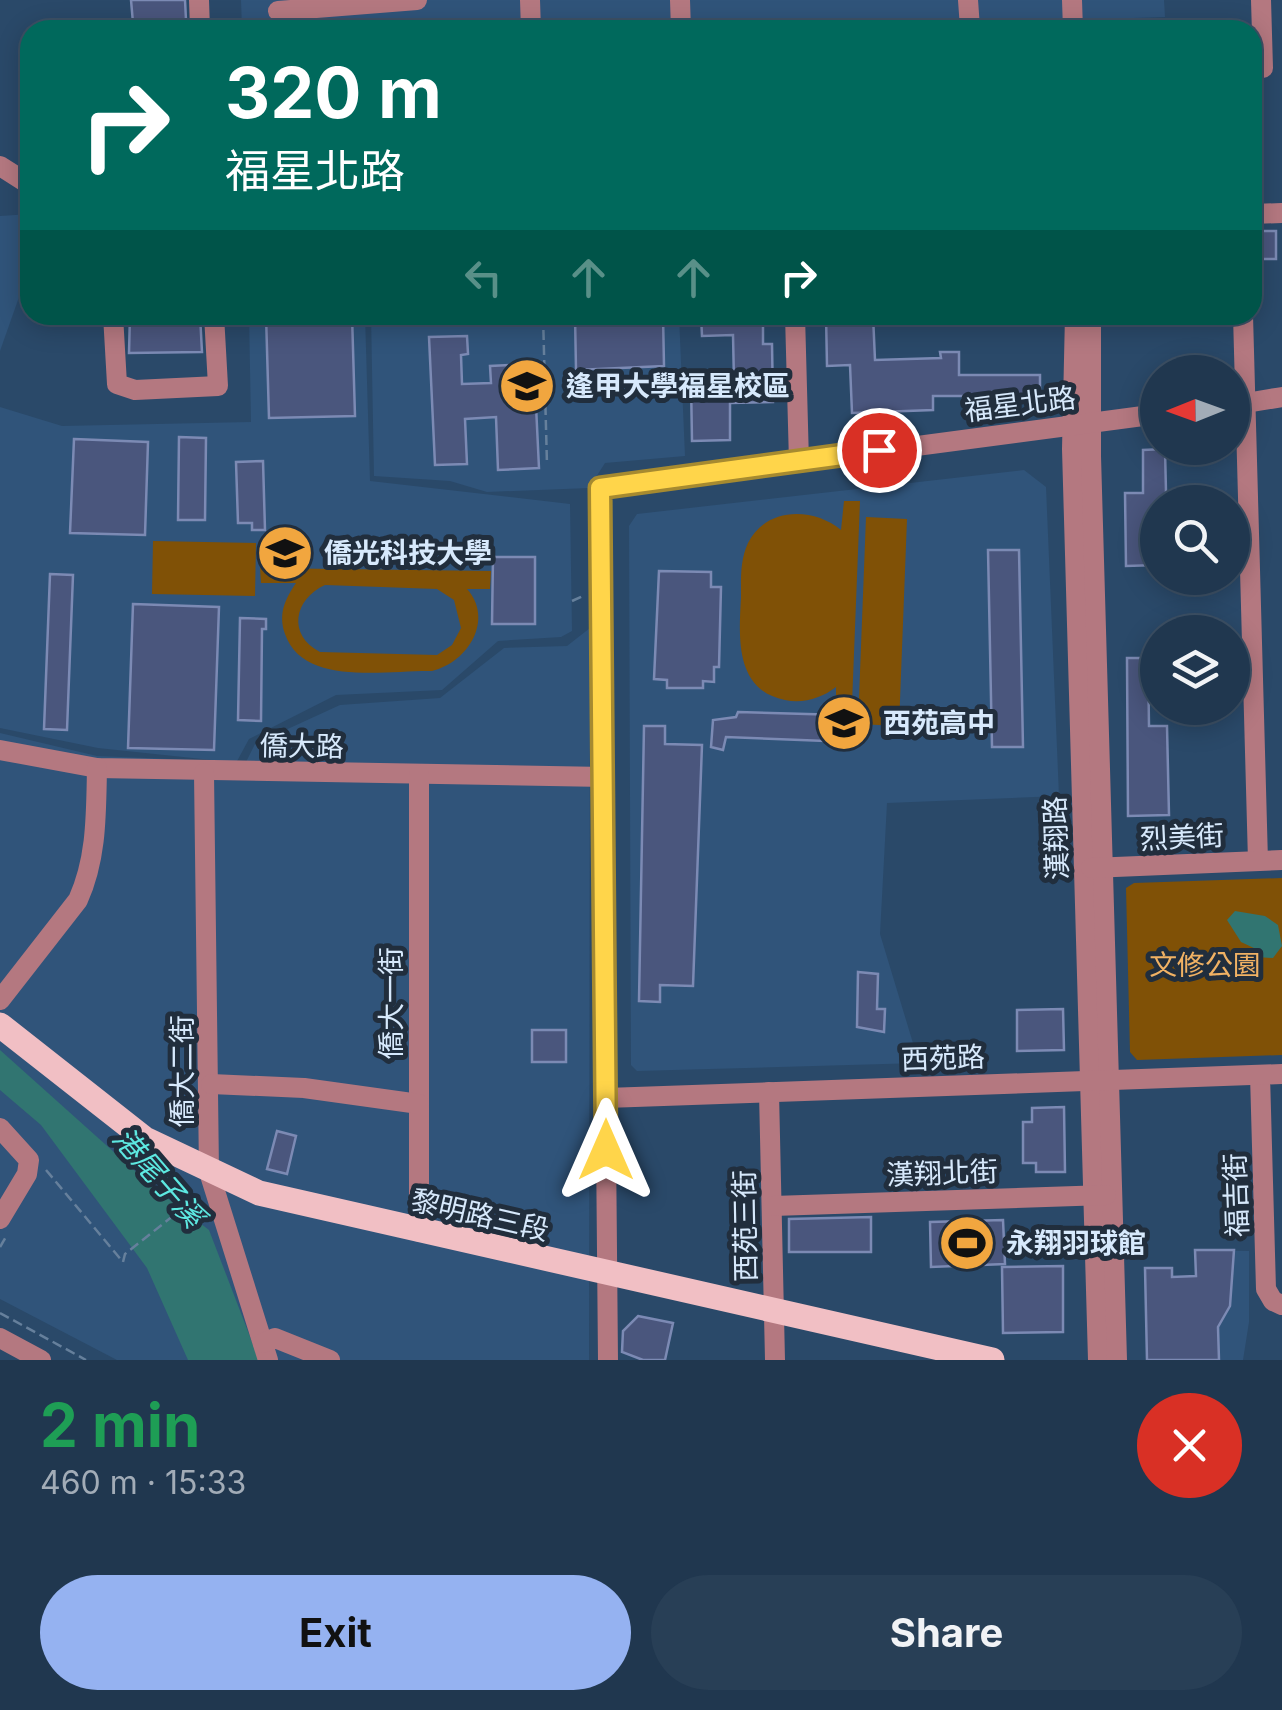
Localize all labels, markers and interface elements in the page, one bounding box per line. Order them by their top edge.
text: 320 m [225,50,442,135]
icon: right [60,60,190,190]
text: 福星北路 [225,143,405,198]
icon: left [456,250,511,305]
icon: ahead [561,250,616,305]
icon: ahead [666,250,721,305]
icon: right [771,250,826,305]
north arrow [1140,355,1250,465]
map controls [1140,355,1250,725]
school or university icon: 逢甲大學福星校區 [497,356,557,416]
place label: 逢甲大學福星校區 [566,369,790,403]
street label: 福星北路 [962,380,1078,428]
pin [837,408,922,493]
icon: arrive [852,423,907,478]
button: search [1140,485,1250,595]
school or university icon: 僑光科技大學 [255,523,315,583]
place label: 僑光科技大學 [324,536,492,570]
button: layers [1140,615,1250,725]
school or university icon: 西苑高中 [814,693,874,753]
place label: 西苑高中 [883,706,995,740]
street label: 僑大路 [260,728,344,764]
street label: 漢翔路 [1038,795,1074,881]
street label: 烈美街 [1139,818,1225,856]
street label: 僑大一街 [374,947,408,1059]
park label: 文修公園 [1149,948,1261,982]
street label: 僑大二街 [165,1015,199,1127]
street label: 西苑路 [900,1040,986,1076]
position arrow [554,1098,658,1202]
water label: 港尾子溪 [106,1120,215,1237]
street label: 福吉街 [1218,1152,1254,1238]
street label: 漢翔北街 [885,1154,999,1192]
street label: 西苑三街 [727,1170,763,1282]
street label: 黎明路三段 [408,1183,552,1247]
sports icon: 永翔羽球館 [937,1213,997,1273]
place label: 永翔羽球館 [1006,1226,1146,1260]
text: 2 min [40,1389,200,1461]
button: close [1137,1393,1242,1498]
text: 460 m · 15:33 [40,1463,246,1502]
button: Exit [40,1575,631,1690]
button: Share [651,1575,1242,1690]

